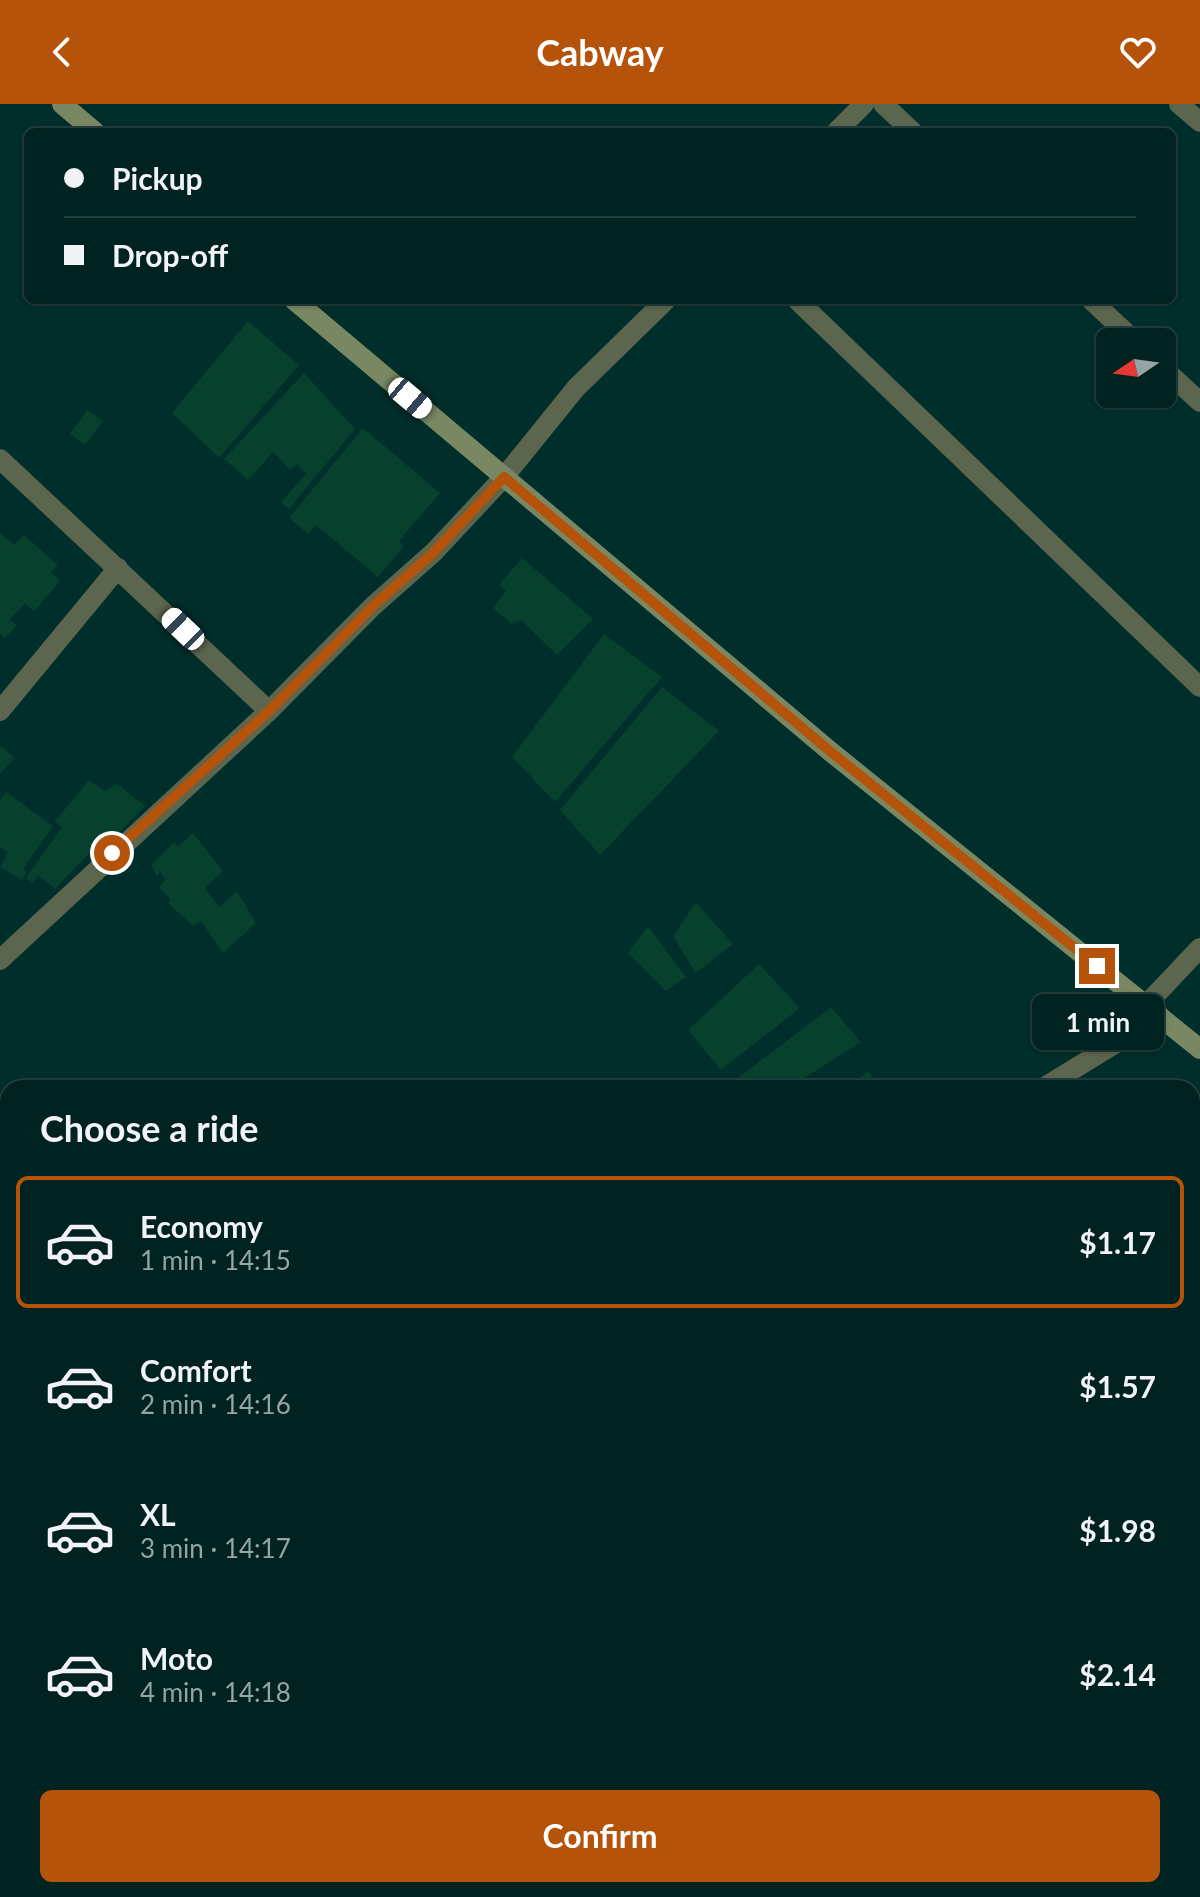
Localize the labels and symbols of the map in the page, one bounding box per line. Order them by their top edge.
north arrow [1096,328,1176,408]
car [384,373,436,423]
car [157,604,209,654]
route start [94,835,130,871]
route end [1079,948,1115,984]
callout: 1 min [1031,994,1163,1050]

